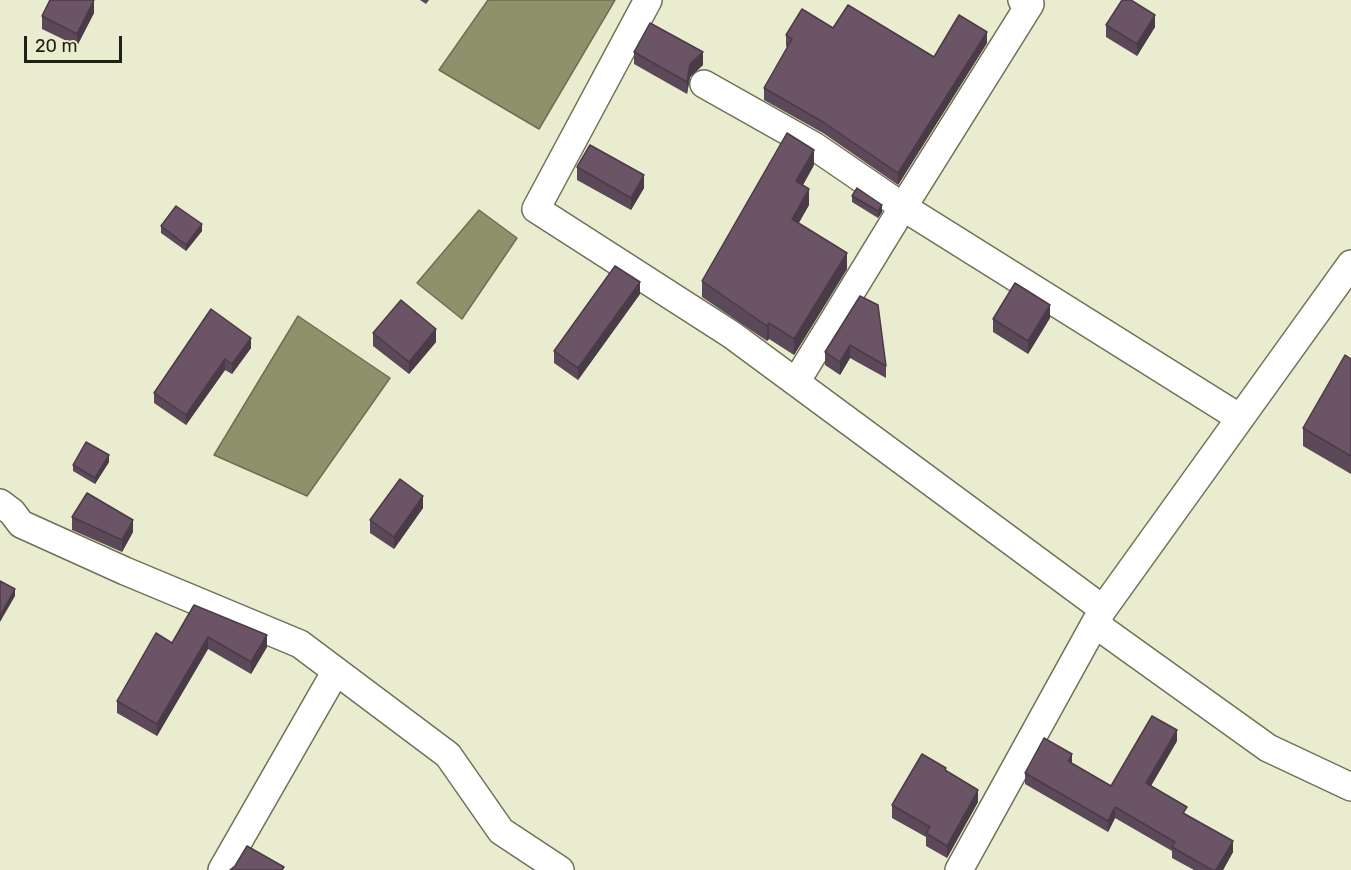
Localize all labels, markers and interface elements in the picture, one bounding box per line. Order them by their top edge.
scale bar [27,24,124,62]
text: 20 m [35,35,77,57]

